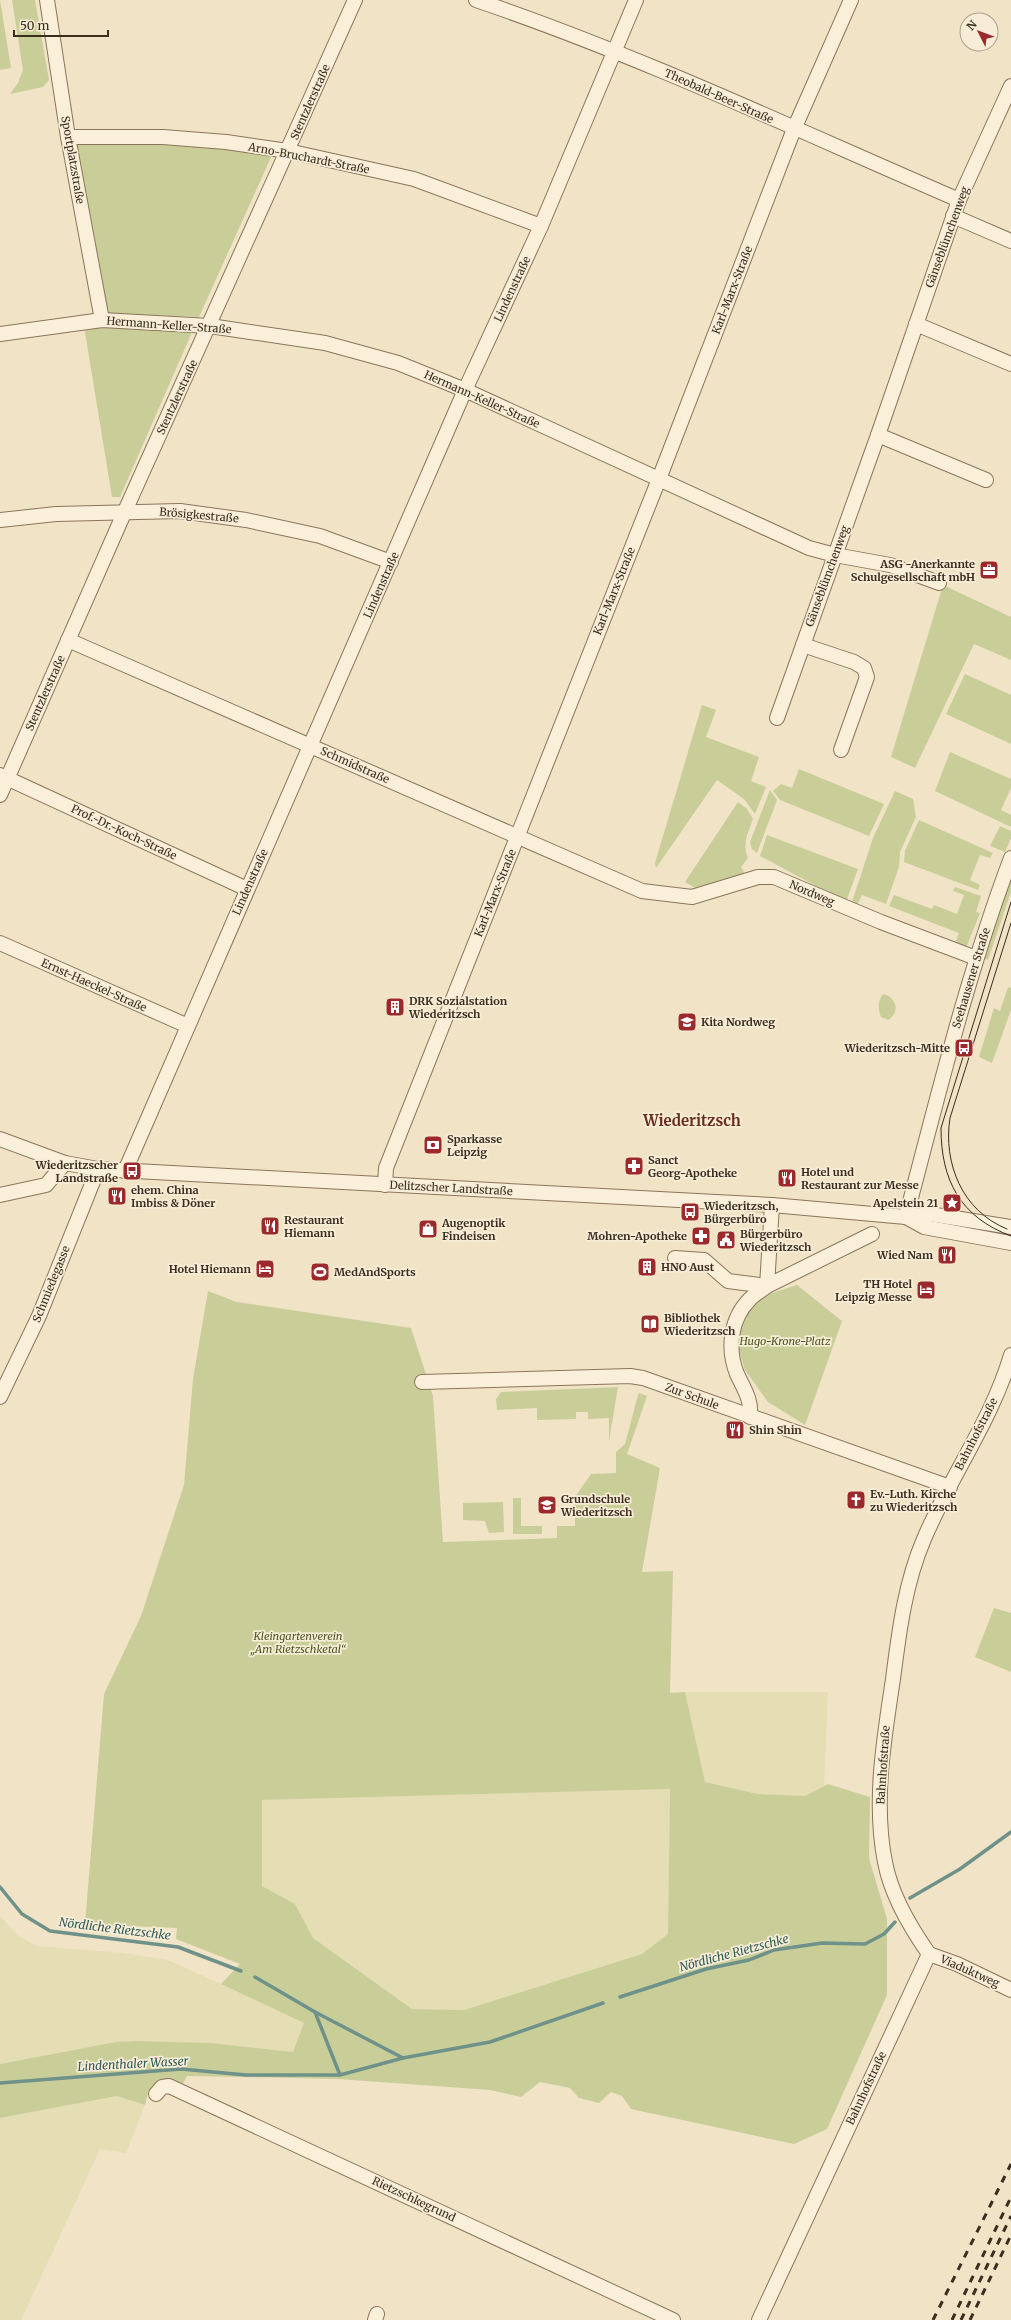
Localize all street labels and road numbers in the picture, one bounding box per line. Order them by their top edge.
street label: Stentzlerstraße [287,62,333,142]
street label: Theobald-Beer-Straße [662,66,776,126]
street label: Sportplatzstraße [58,115,88,205]
street label: Arno-Bruchardt-Straße [246,139,371,177]
street label: Gänseblümchenweg [922,184,972,290]
street label: Karl-Marx-Straße [709,244,755,336]
street label: Lindenstraße [491,254,533,324]
street label: Hermann-Keller-Straße [106,314,232,336]
street label: Stentzlerstraße [154,357,201,437]
street label: Hermann-Keller-Straße [422,367,542,431]
street label: Brösigkestraße [159,505,240,525]
street label: Gänseblümchenweg [802,523,852,629]
street label: Karl-Marx-Straße [590,545,638,637]
street label: Lindenstraße [360,550,402,620]
street label: Stentzlerstraße [22,653,68,733]
street label: Schmidstraße [318,744,392,787]
street label: Prof.-Dr.-Koch-Straße [69,801,179,863]
street label: Lindenstraße [229,847,271,917]
street label: Karl-Marx-Straße [471,847,519,939]
street label: Nordweg [787,877,837,909]
street label: Seehausener Straße [949,926,993,1030]
street label: Ernst-Haeckel-Straße [39,955,149,1015]
street label: Delitzscher Landstraße [389,1178,513,1198]
street label: Schmiedegasse [29,1243,73,1324]
street label: Zur Schule [663,1380,721,1412]
street label: Bahnhofstraße [952,1395,1000,1473]
street label: Bahnhofstraße [873,1725,893,1805]
street label: Viaduktweg [937,1951,1002,1990]
street label: Bahnhofstraße [843,2049,889,2127]
street label: Rietzschkegrund [370,2174,458,2225]

